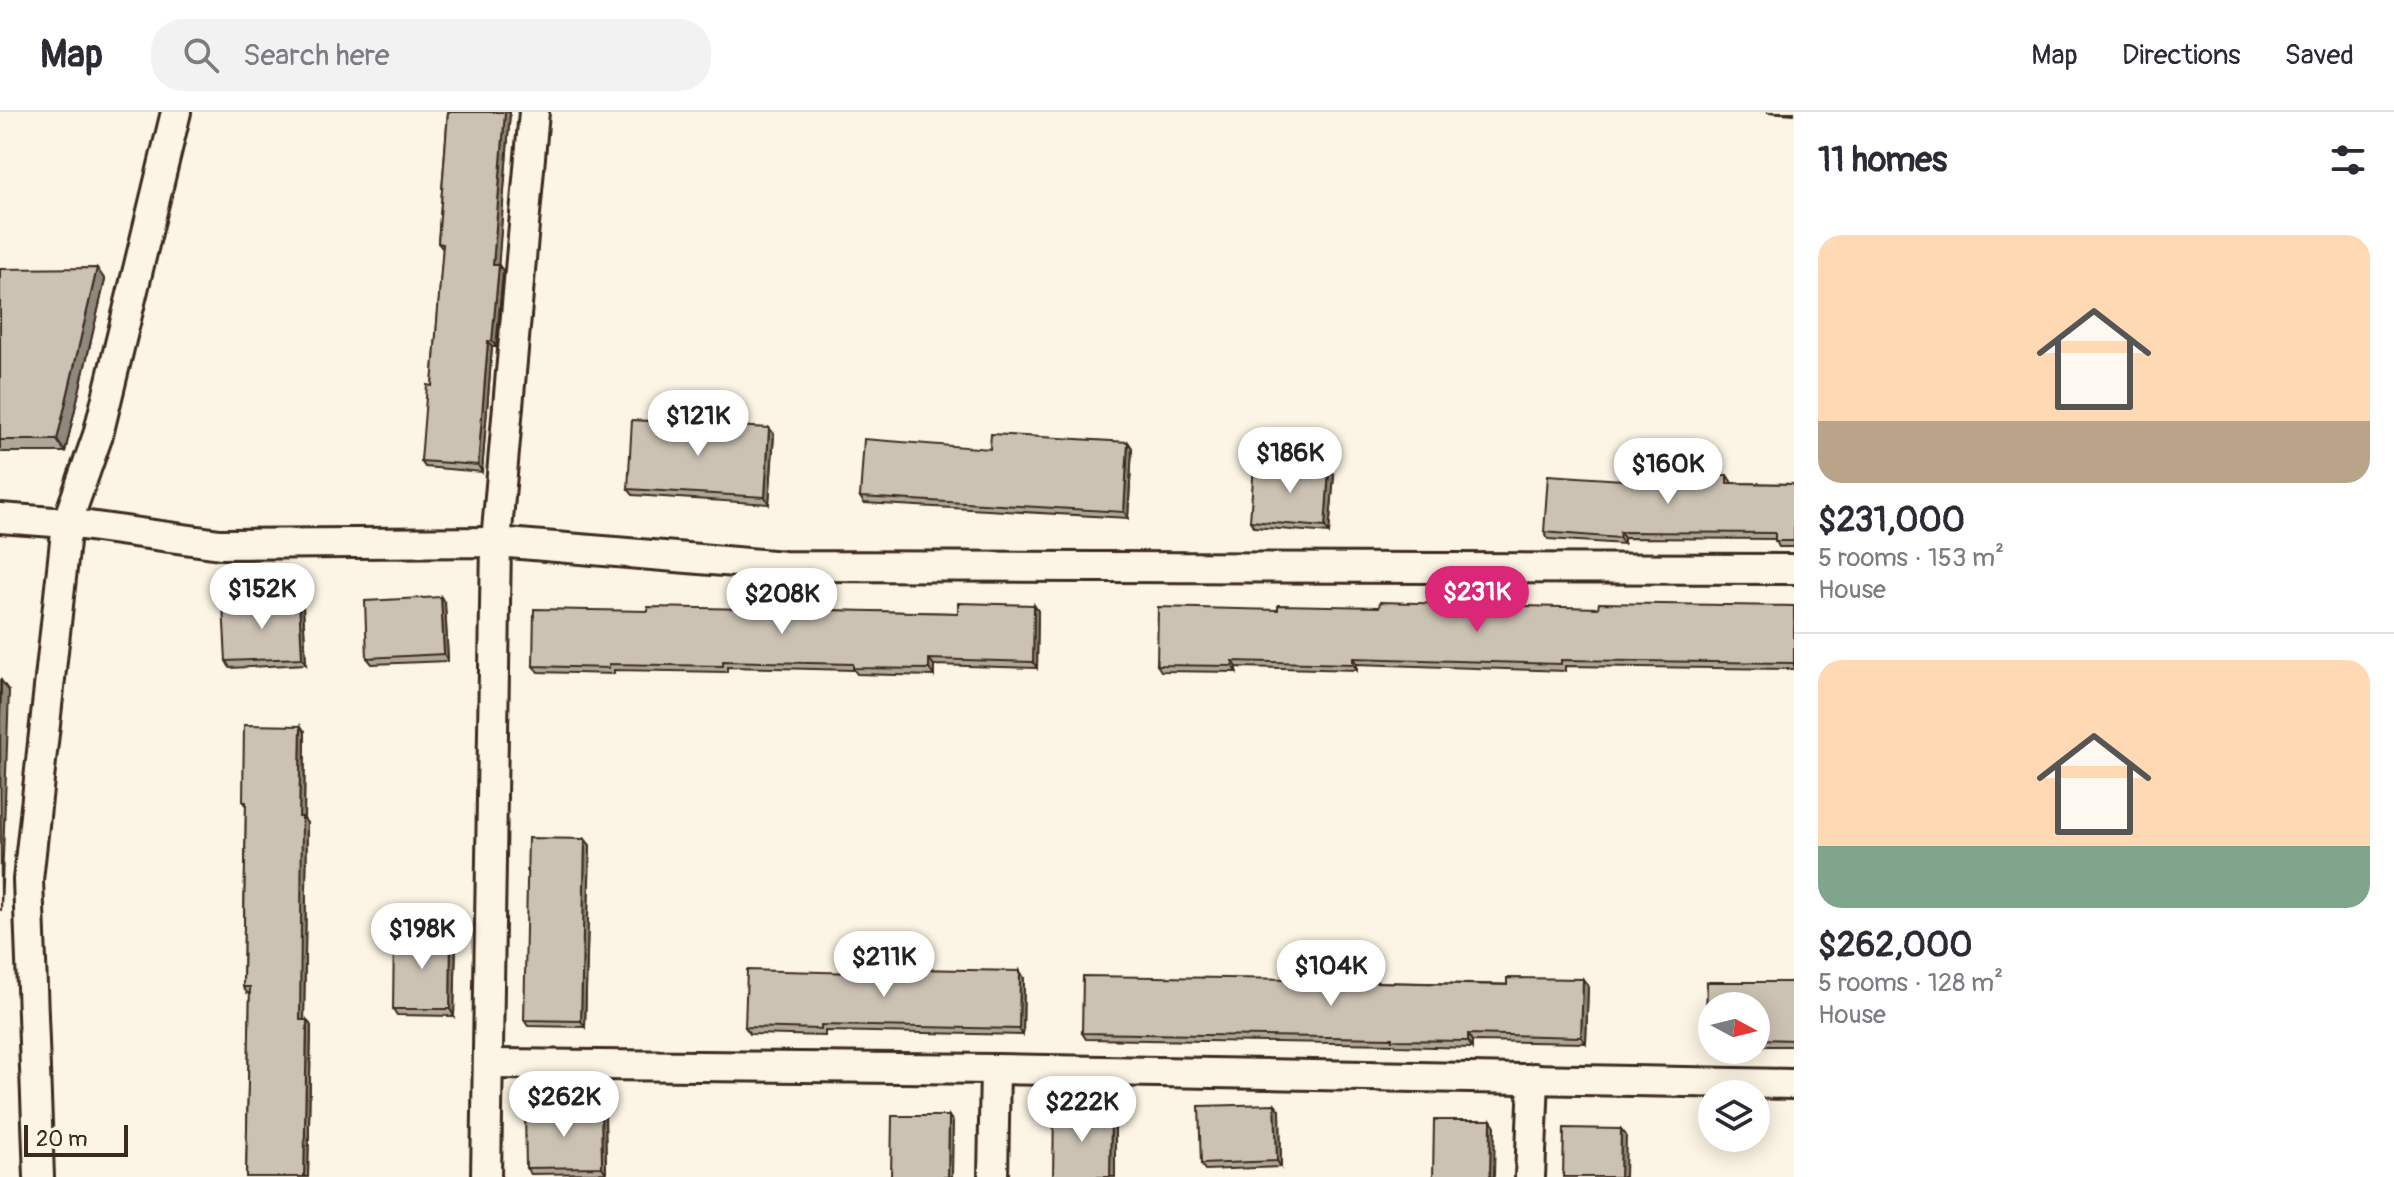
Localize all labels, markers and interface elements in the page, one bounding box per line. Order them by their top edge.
search box [151,19,711,91]
text: Map [40,31,103,79]
icon: search [179,33,223,77]
text: Search here [243,37,390,74]
text: Map [2031,38,2078,73]
text: Directions [2122,38,2241,73]
text: Saved [2285,38,2354,73]
icon: filters [2326,138,2370,182]
text: 11 homes [1818,139,1947,182]
icon: home [2022,287,2166,431]
pin: $121K [642,390,754,458]
text: $121K [666,400,730,432]
pin: $186K [1234,427,1346,495]
text: $186K [1256,437,1324,469]
pin: $160K [1612,438,1724,506]
text: $160K [1632,448,1704,480]
text: $231,000 [1818,499,1965,542]
text: 5 rooms · 153 m² [1818,542,2004,574]
pin: $152K [206,563,318,631]
pin: $231K [1421,566,1533,634]
pin: $208K [726,568,838,636]
text: $152K [228,573,296,605]
text: House [1818,574,1886,606]
text: $231K [1443,576,1511,608]
text: $208K [744,578,820,610]
icon: home [2022,712,2166,856]
pin: $198K [366,903,478,971]
text: $198K [389,913,455,945]
text: $262,000 [1818,924,1973,967]
pin: $211K [828,931,940,999]
pin: $104K [1275,940,1387,1008]
text: $211K [852,941,916,973]
text: $104K [1295,950,1367,982]
text: 5 rooms · 128 m² [1818,967,2003,999]
north arrow [1698,992,1770,1064]
map controls [1698,992,1770,1152]
text: House [1818,999,1886,1031]
pin: $262K [508,1071,620,1139]
pin: $222K [1026,1076,1138,1144]
button: layers [1698,1080,1770,1152]
text: $262K [527,1081,601,1113]
text: $222K [1045,1086,1119,1118]
scale bar [24,1121,128,1157]
text: 20 m [36,1125,88,1153]

